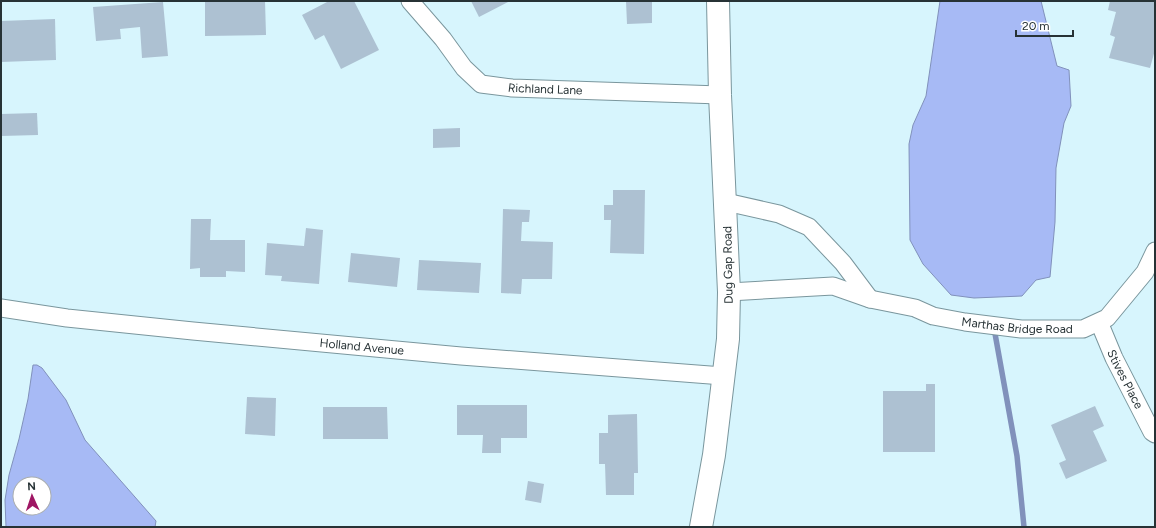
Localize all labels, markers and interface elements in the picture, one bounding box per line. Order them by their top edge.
scale bar [1016,12,1073,38]
text: 20 m [1022,19,1050,33]
street label: Richland Lane [507,81,583,97]
street label: Dug Gap Road [720,226,736,304]
street label: Marthas Bridge Road [961,315,1073,336]
street label: Holland Avenue [319,336,405,358]
street label: Stives Place [1104,348,1146,412]
north arrow [12,476,52,516]
text: N [27,480,36,493]

